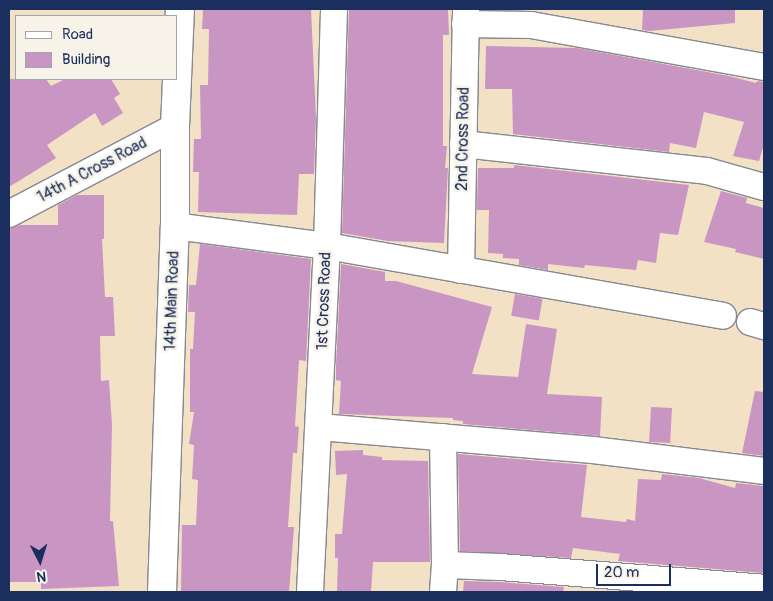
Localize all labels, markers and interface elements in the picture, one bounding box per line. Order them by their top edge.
legend [15,15,178,80]
text: Road [62,25,93,44]
text: Building [62,50,110,69]
street label: 2nd Cross Road [452,87,474,191]
street label: 14th A Cross Road [34,133,150,207]
street label: 14th Main Road [161,251,183,351]
street label: 1st Cross Road [313,252,335,350]
north arrow [15,536,65,586]
scale bar [598,554,673,586]
text: 20 m [604,563,639,582]
text: N [36,568,47,585]

